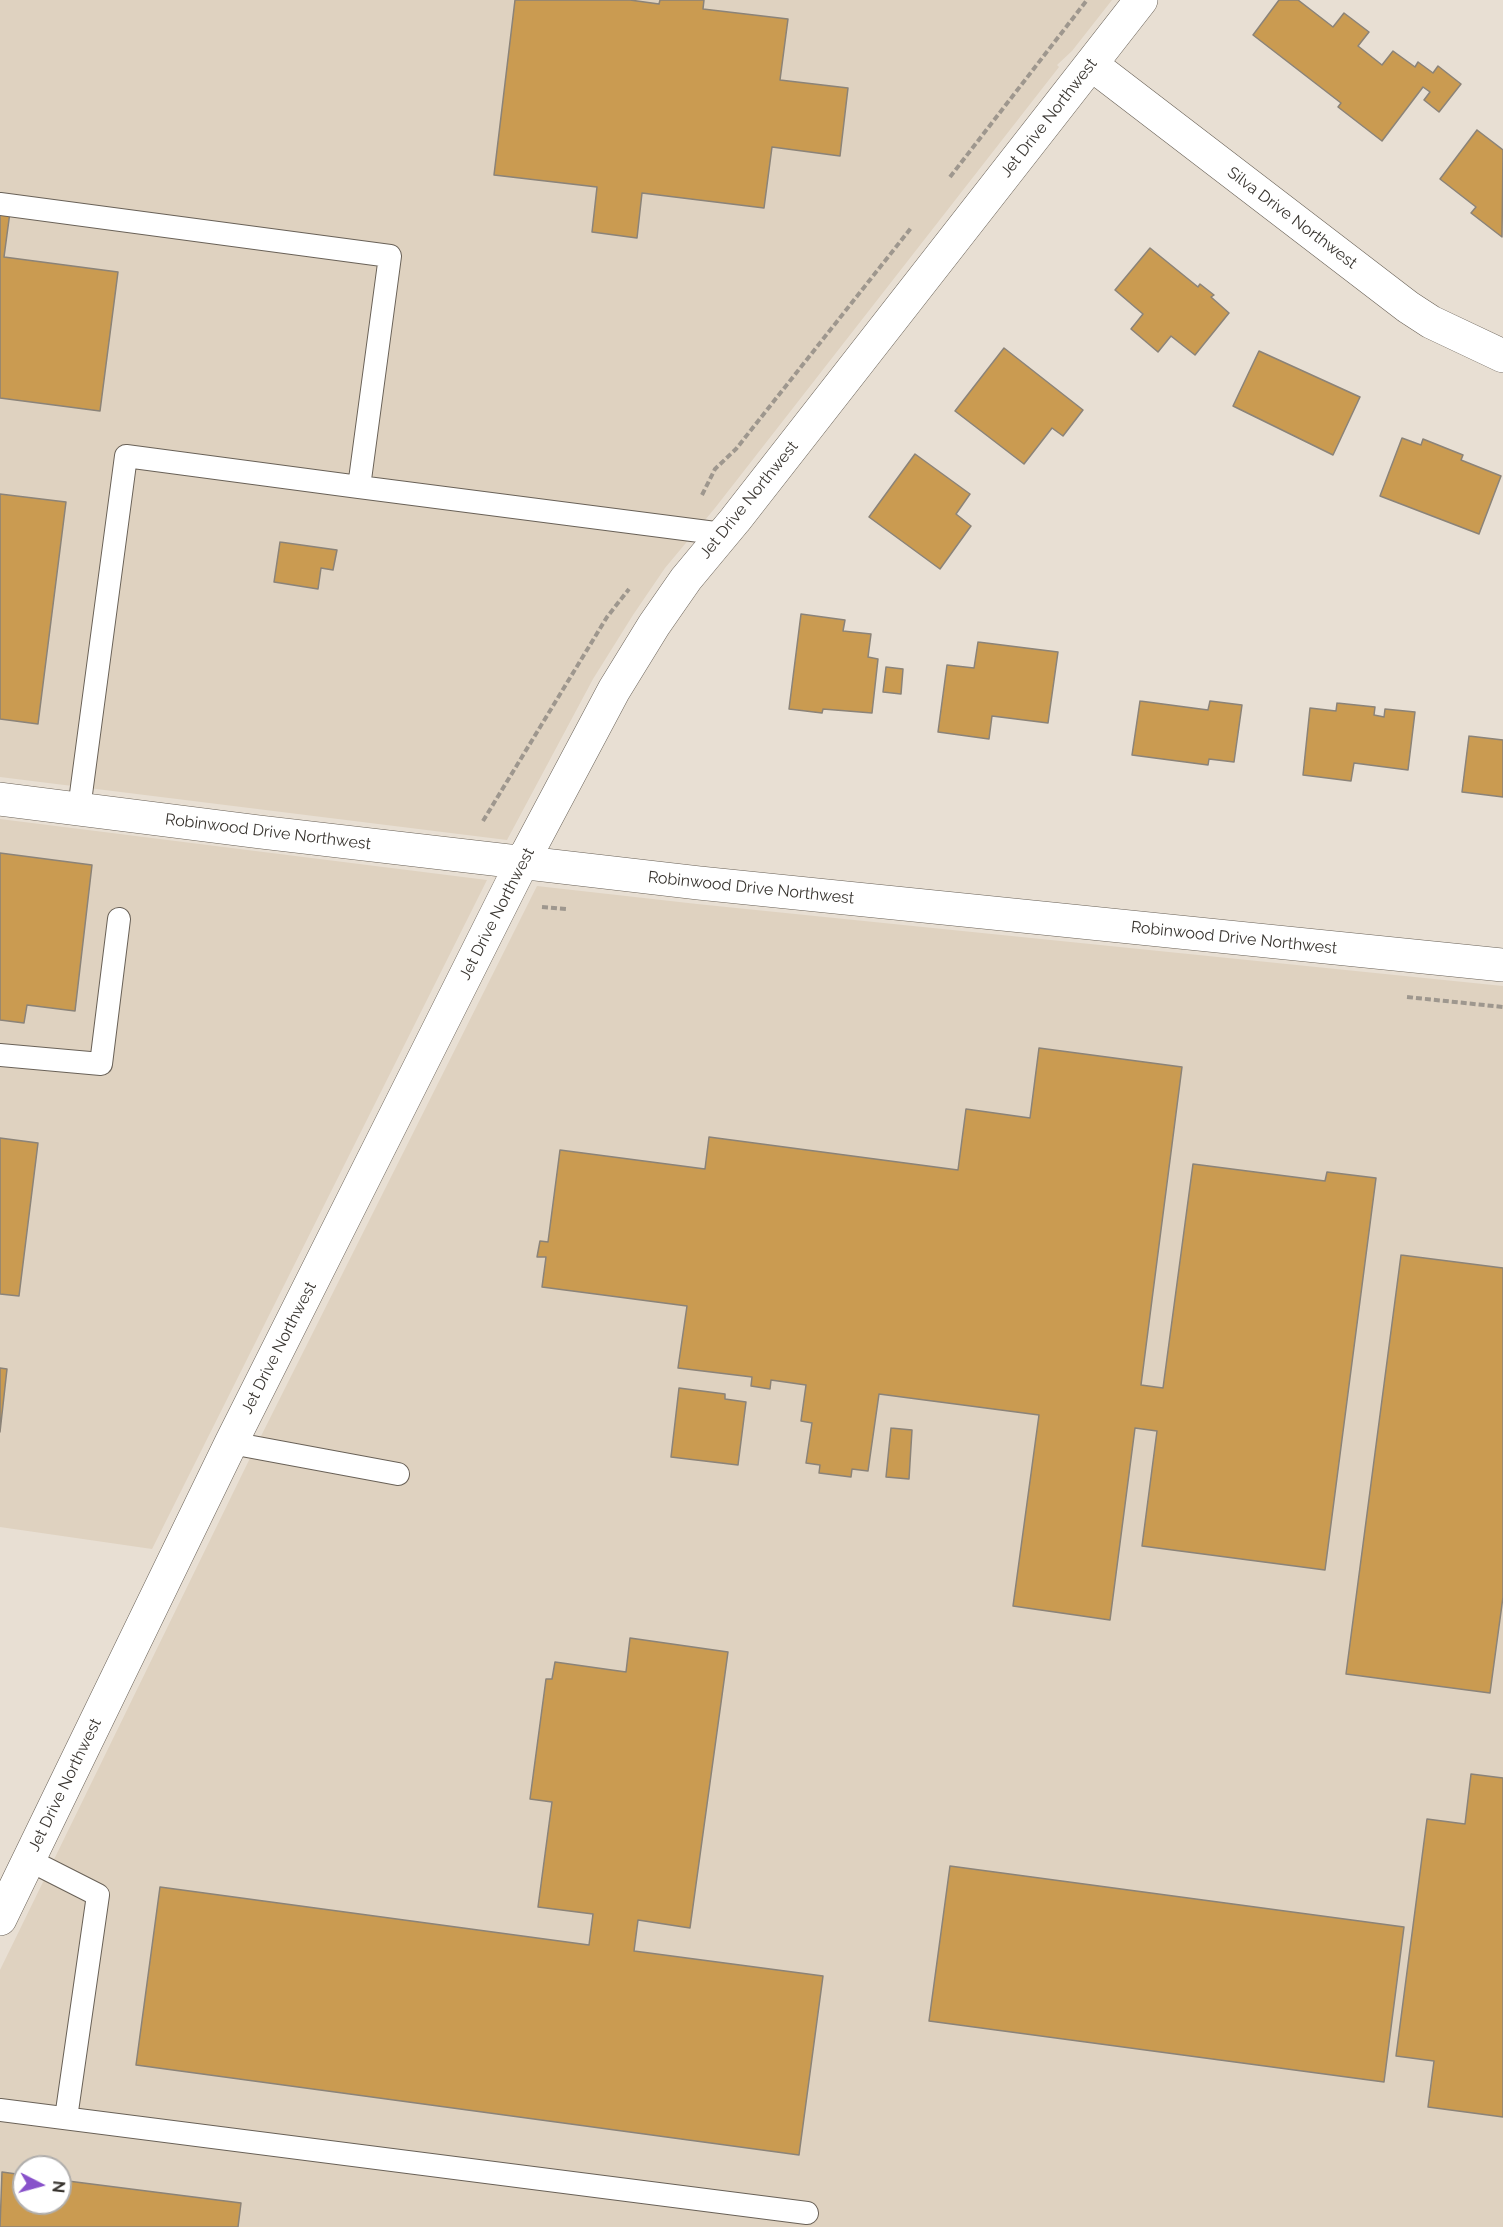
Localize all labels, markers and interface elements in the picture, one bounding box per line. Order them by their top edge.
street label: Jet Drive Northwest [997,55,1101,181]
street label: Silva Drive Northwest [1223,163,1361,273]
street label: Jet Drive Northwest [696,437,802,563]
street label: Robinwood Drive Northwest [164,810,372,854]
street label: Jet Drive Northwest [455,845,539,983]
street label: Robinwood Drive Northwest [647,868,855,908]
street label: Robinwood Drive Northwest [1130,918,1338,958]
street label: Jet Drive Northwest [237,1279,321,1417]
street label: Jet Drive Northwest [24,1715,106,1855]
north arrow [12,2155,72,2215]
text: N [48,2180,68,2194]

